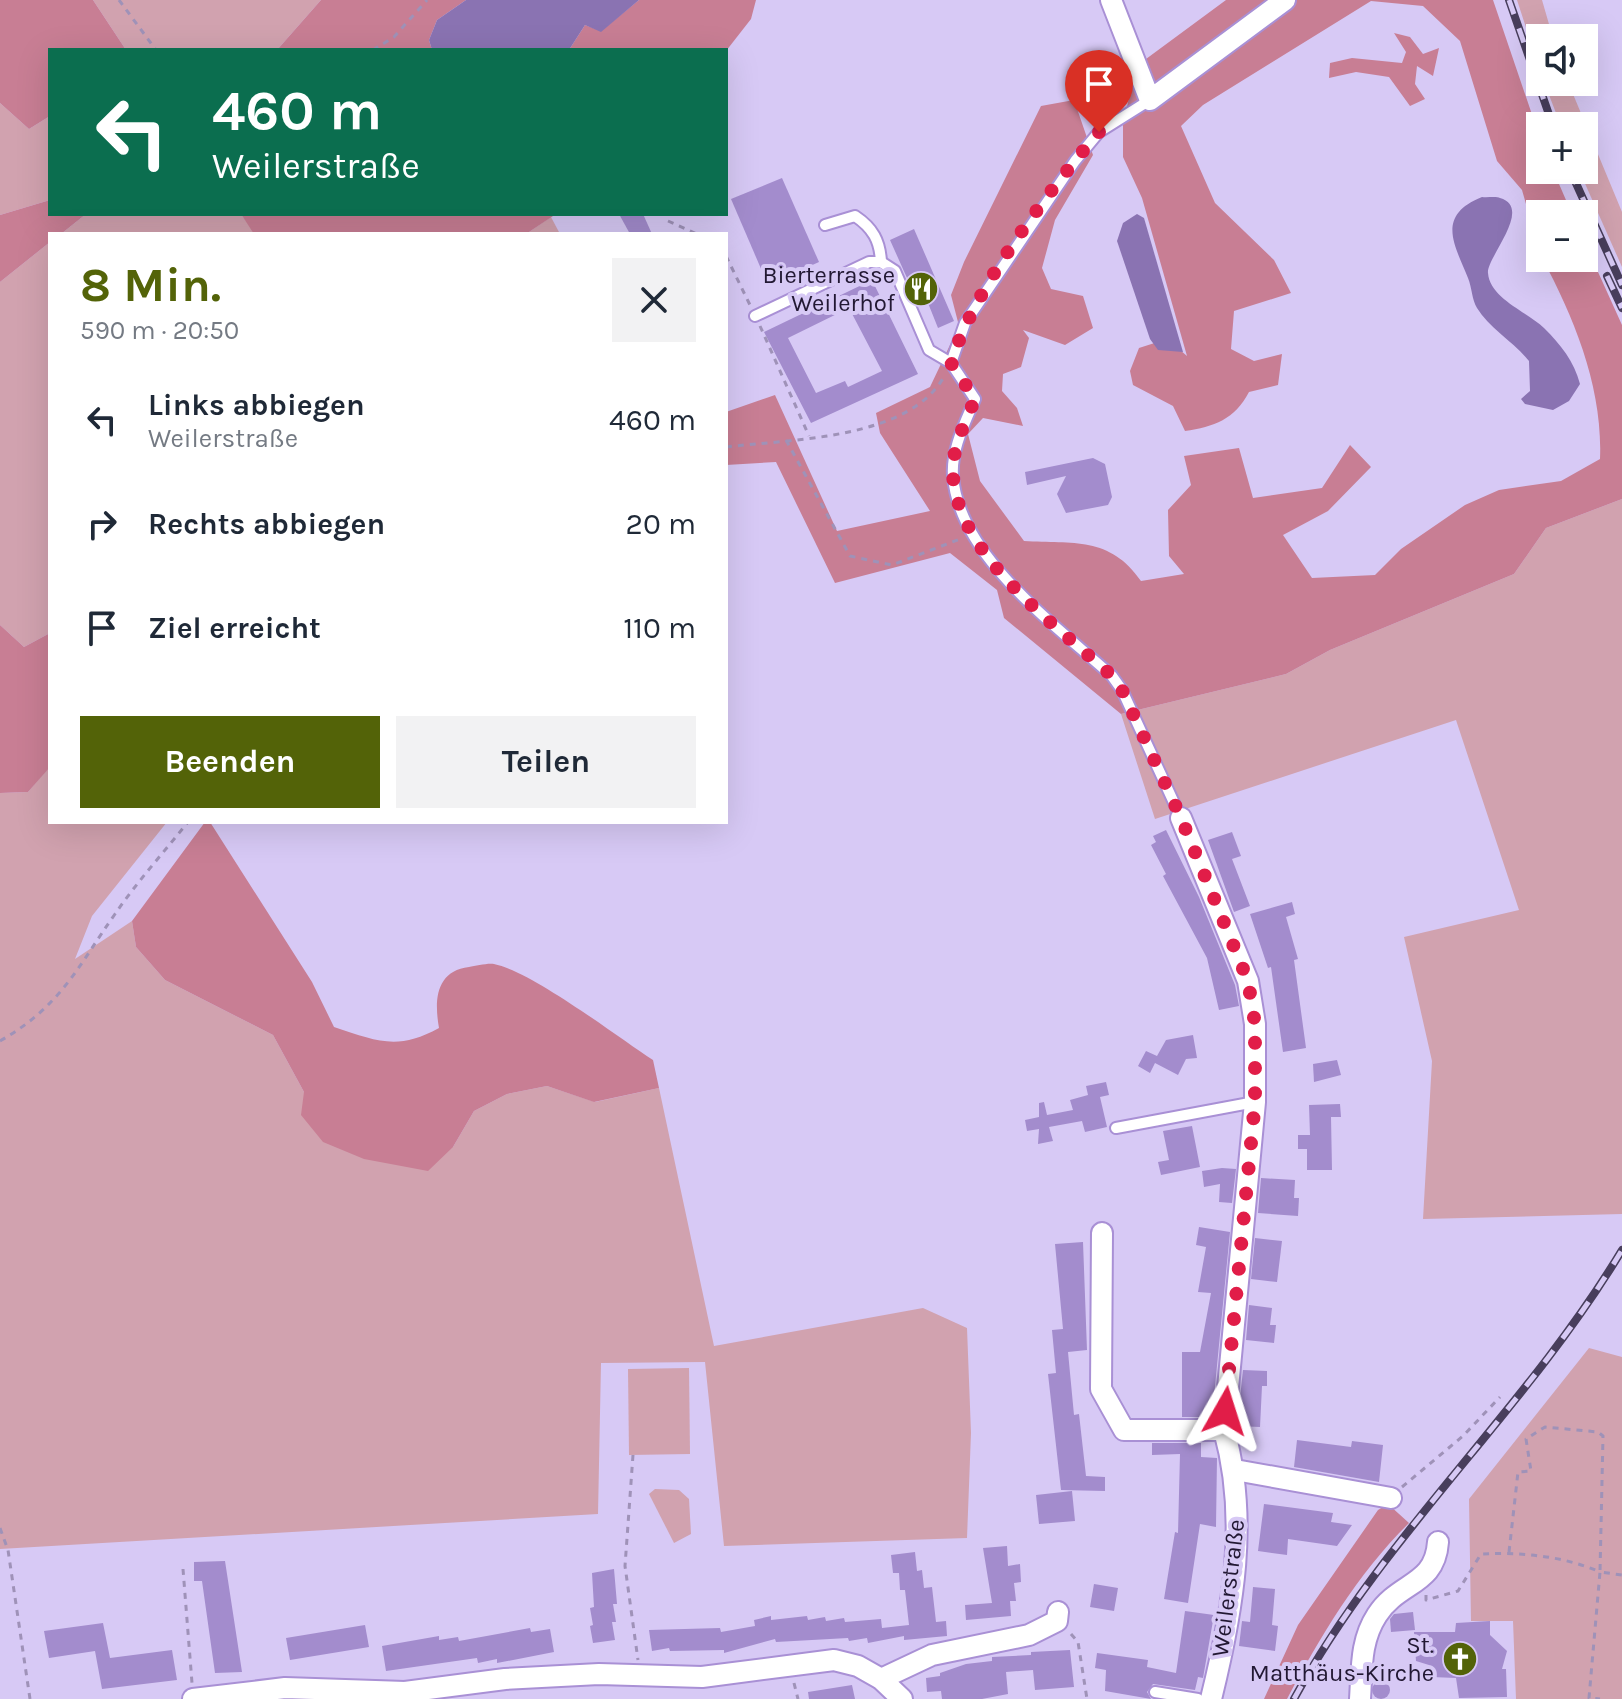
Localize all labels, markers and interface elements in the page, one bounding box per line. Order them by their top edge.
map controls [1526,24,1598,272]
button: sound [1526,24,1598,96]
pin [1065,50,1133,132]
icon: arrive [1077,62,1121,106]
text: 460 m [212,78,382,143]
icon: left [80,80,184,184]
button: + [1526,112,1598,184]
text: Weilerstraße [212,145,420,187]
button: − [1526,200,1598,272]
text: 8 Min. [80,257,221,313]
button: close [612,258,696,342]
place label: Bierterrasse Weilerhof [762,261,896,317]
restaurant icon: Bierterrasse Weilerhof [902,270,940,308]
text: 590 m · 20:50 [80,315,239,346]
text: Links abbiegen [148,387,365,423]
icon: left [80,398,124,442]
text: 460 m [609,402,696,438]
text: Weilerstraße [148,423,298,454]
icon: right [80,502,124,546]
text: Rechts abbiegen [148,506,385,542]
text: 20 m [626,506,696,542]
icon: arrive [80,606,124,650]
text: Ziel erreicht [148,610,321,646]
text: 110 m [623,610,696,646]
button: Beenden [80,716,380,808]
button: Teilen [396,716,696,808]
position arrow [1183,1369,1267,1453]
street label: Weilerstraße [1206,1518,1250,1658]
place label: St. Matthäus-Kirche [1250,1631,1434,1687]
church icon: St. Matthäus-Kirche [1441,1640,1479,1678]

